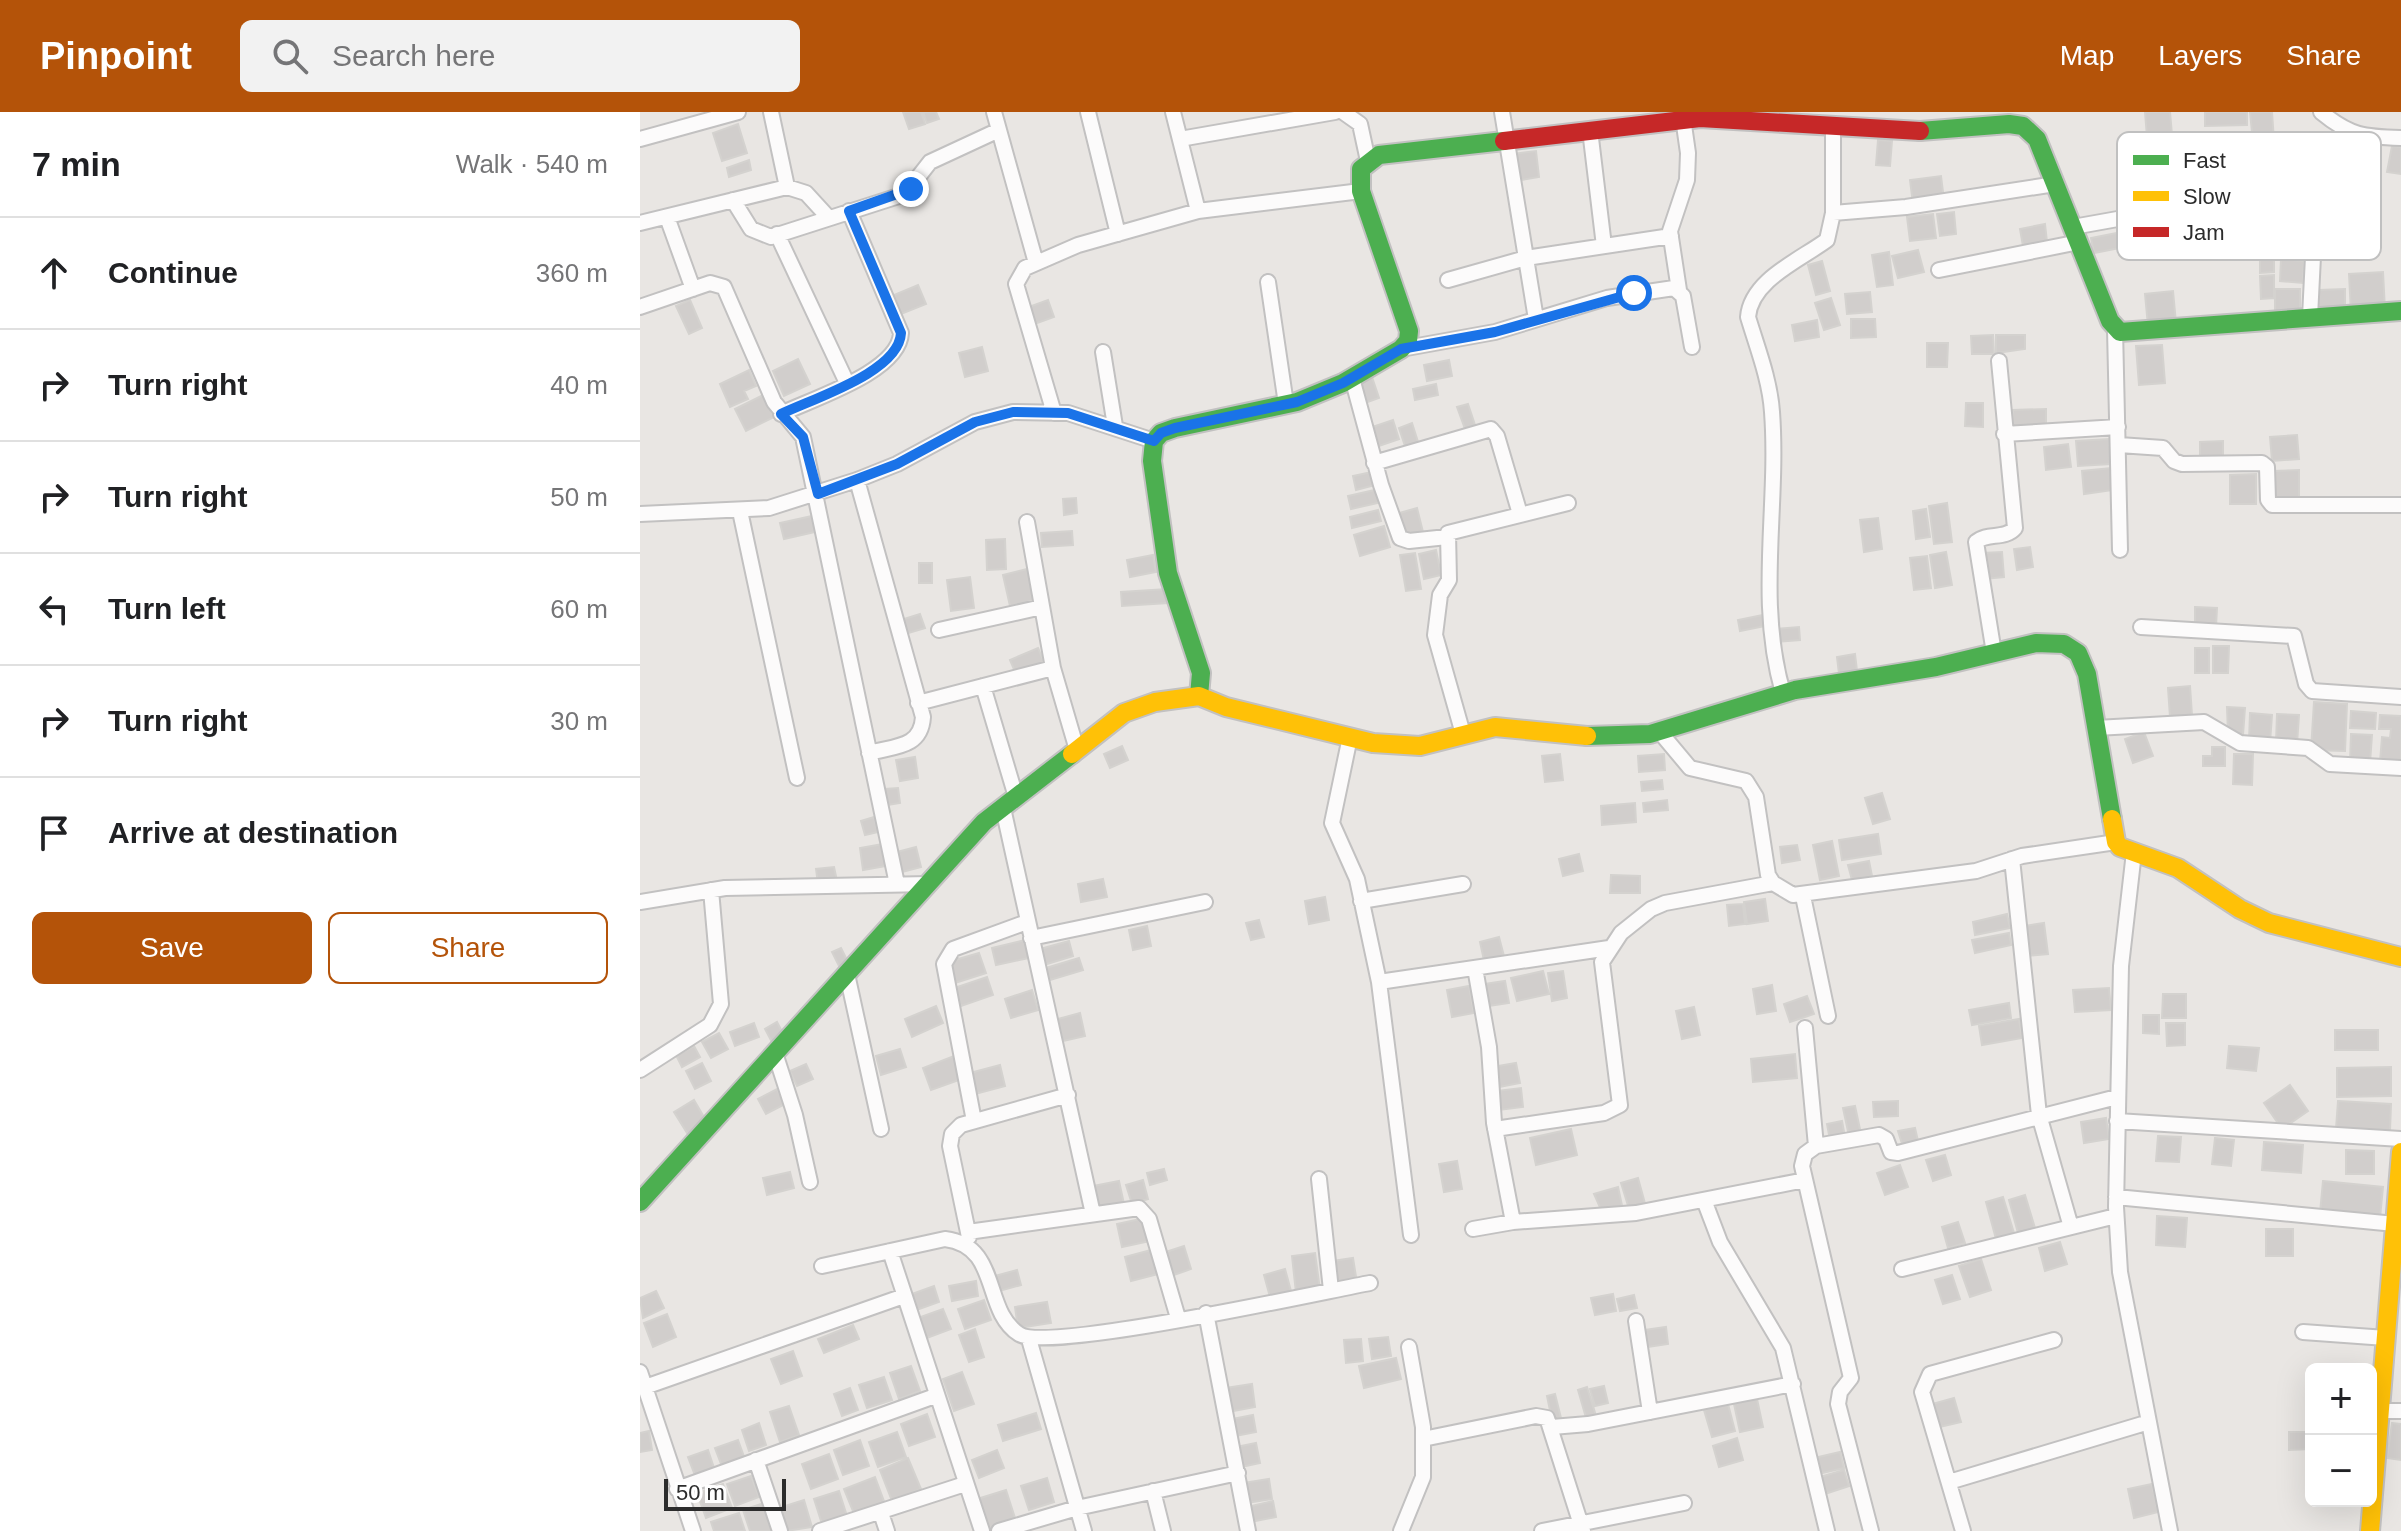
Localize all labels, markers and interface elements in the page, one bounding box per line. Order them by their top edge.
search box [240,20,800,92]
icon: search [268,34,312,78]
text: Pinpoint [40,35,192,77]
text: Search here [332,39,495,72]
text: Map [2060,40,2114,71]
text: Layers [2158,40,2242,71]
text: Share [2286,40,2361,71]
legend [2117,132,2381,260]
text: 7 min [32,145,121,183]
text: Fast [2183,148,2226,173]
text: Walk · 540 m [456,149,608,179]
route end [893,171,929,207]
text: Slow [2183,184,2231,209]
text: Jam [2183,220,2225,245]
icon: ahead [32,251,76,295]
text: Continue [108,256,238,289]
text: 360 m [536,258,608,288]
route start [1616,275,1652,311]
icon: right [32,363,76,407]
text: Turn right [108,368,247,401]
text: 40 m [550,370,608,400]
icon: right [32,475,76,519]
text: Turn right [108,480,247,513]
text: 50 m [550,482,608,512]
icon: left [32,587,76,631]
text: Turn left [108,592,226,625]
text: 60 m [550,594,608,624]
icon: right [32,699,76,743]
text: Turn right [108,704,247,737]
text: 30 m [550,706,608,736]
icon: arrive [32,811,76,855]
text: Arrive at destination [108,816,398,849]
button: Save [32,912,312,984]
button: Share [328,912,608,984]
map controls [2305,1363,2377,1507]
button: + [2305,1363,2377,1435]
button: − [2305,1435,2377,1507]
scale bar [664,1475,786,1511]
text: 50 m [676,1480,725,1505]

